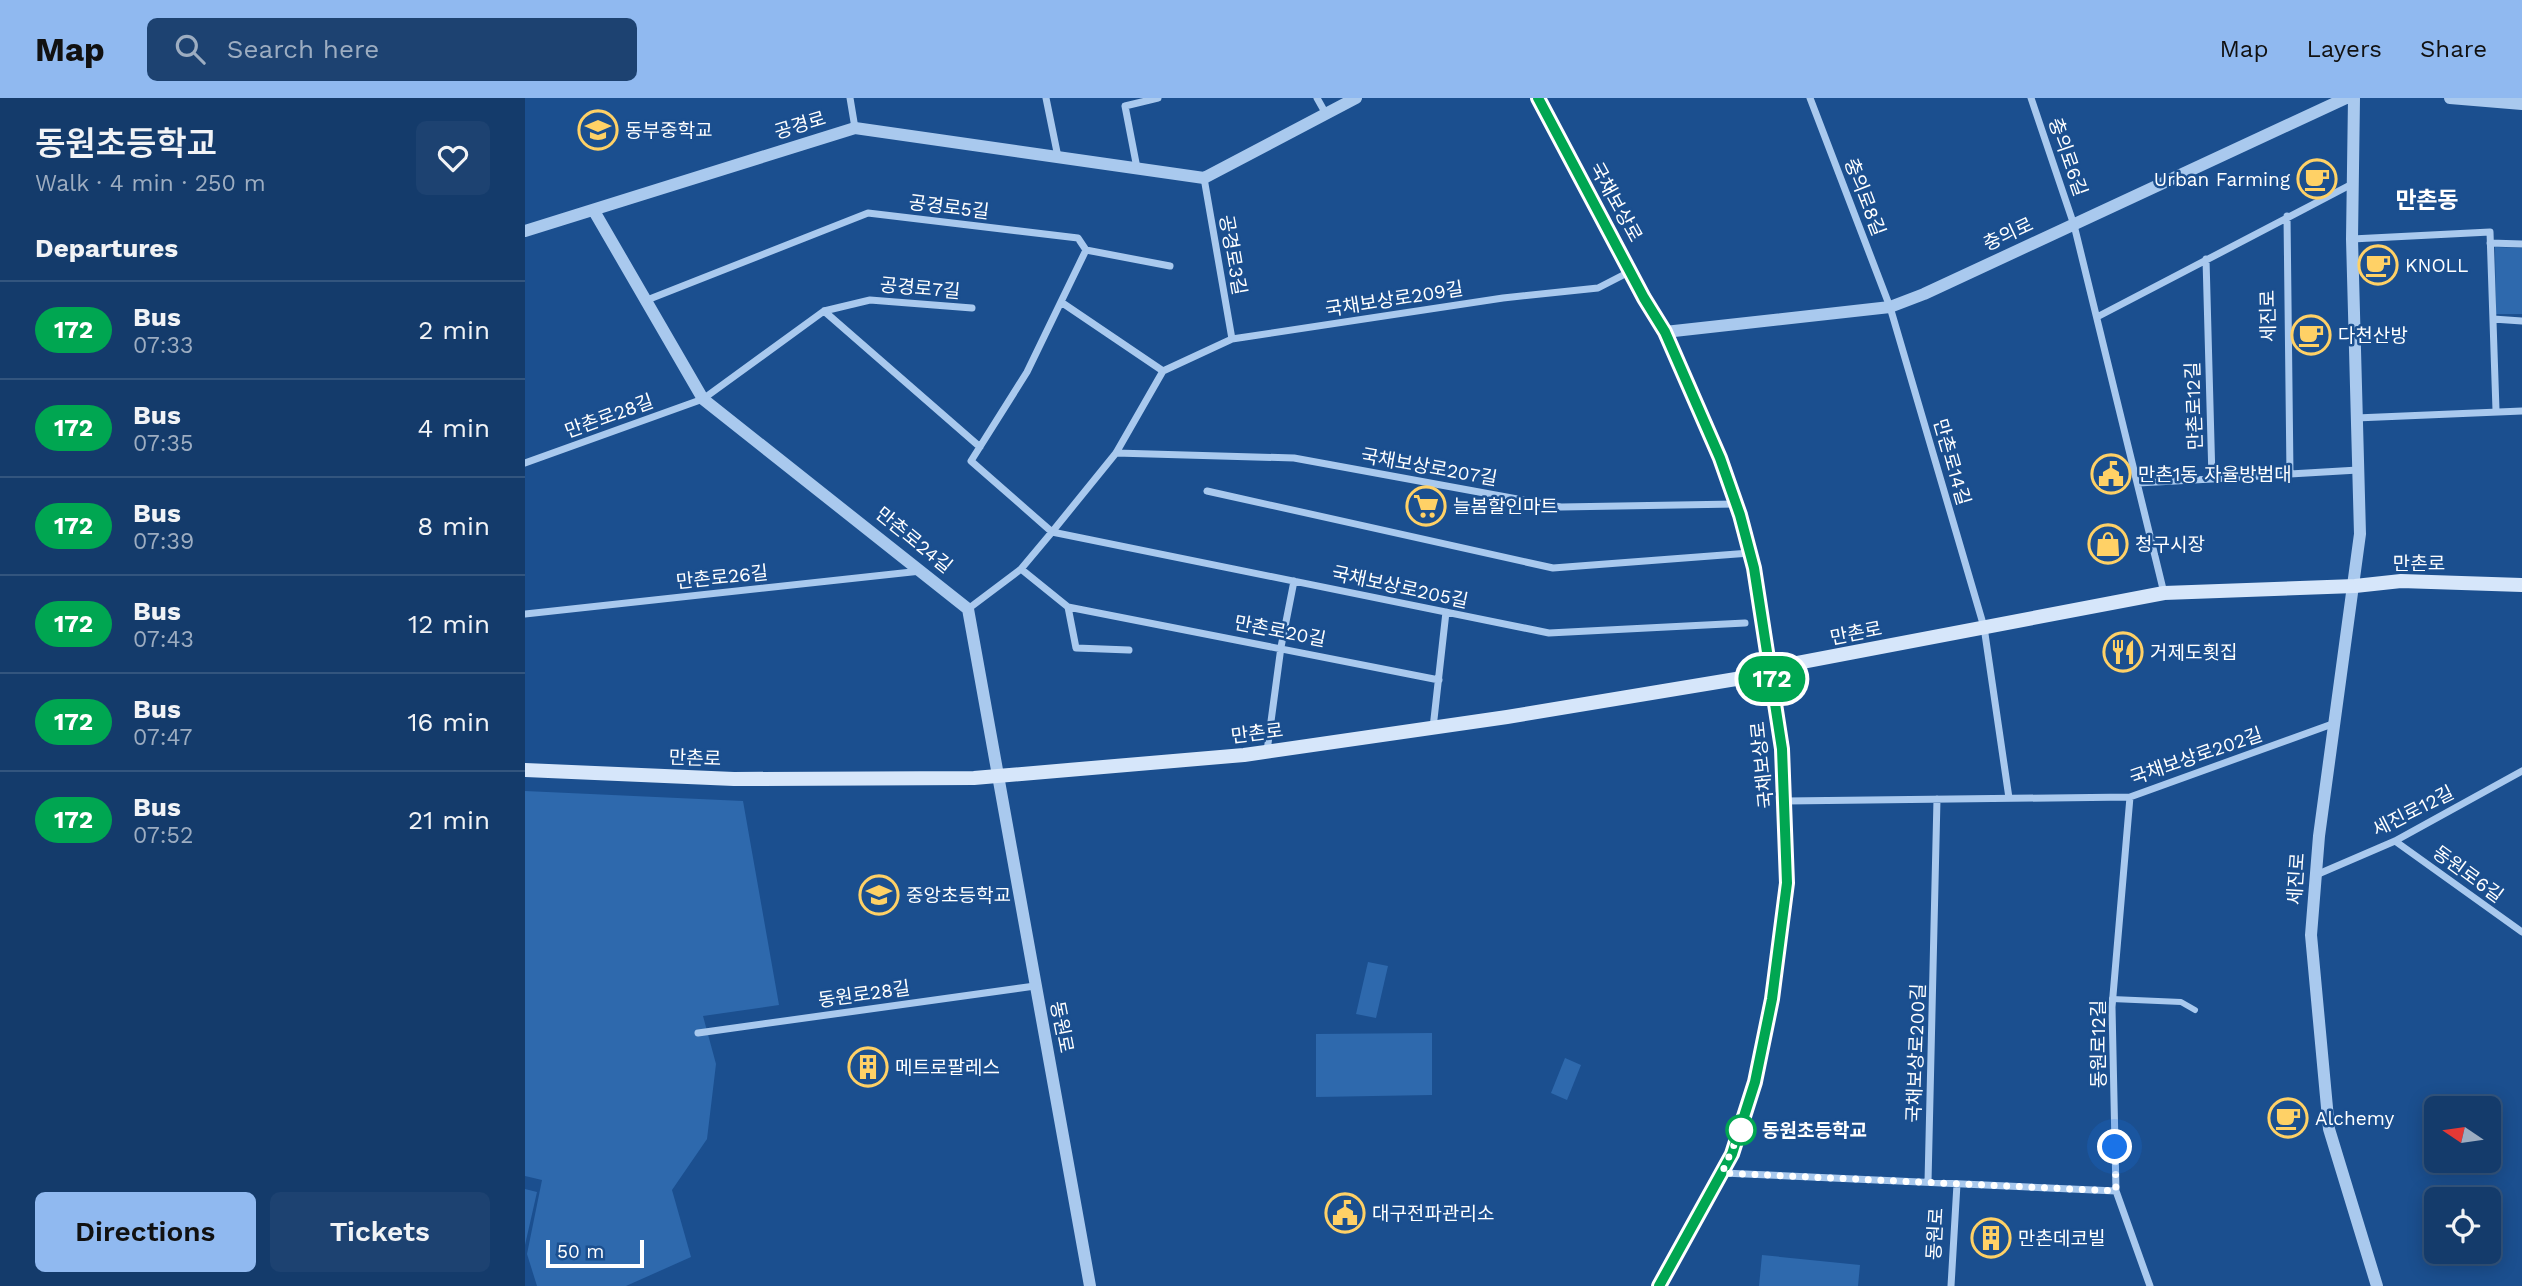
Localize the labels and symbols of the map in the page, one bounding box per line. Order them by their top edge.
street label: 공경로 [772,106,828,144]
school or university icon: 동부중학교 [577,109,619,151]
street label: 충의로6길 [2044,115,2092,199]
place label: 동부중학교 [625,119,712,142]
street label: 충의로8길 [1840,155,1890,239]
street label: 국채보상로 [1585,158,1647,246]
cafe icon: Urban Farming [2296,158,2338,200]
place label: Urban Farming [2154,168,2291,191]
district label: 만촌동 [2395,187,2459,214]
street label: 공경로5길 [907,191,991,223]
street label: 충의로 [1979,212,2037,256]
street label: 공경로3길 [1215,213,1251,297]
cafe icon: KNOLL [2357,244,2399,286]
place label: KNOLL [2405,254,2468,277]
street label: 공경로7길 [879,273,961,303]
street label: 국채보상로209길 [1323,277,1465,321]
street label: 세진로 [2256,290,2280,342]
cafe icon: 다천산방 [2290,314,2332,356]
place label: 다천산방 [2338,324,2408,347]
street label: 만촌로12길 [2181,361,2207,451]
street label: 만촌로28길 [562,389,656,443]
street label: 만촌로14길 [1929,416,1975,508]
street label: 국채보상로207길 [1359,444,1499,490]
public building icon: 만촌1동 자율방범대 [2090,453,2132,495]
place label: 만촌1동 자율방범대 [2138,463,2292,486]
supermarket icon: 늘봄할인마트 [1405,485,1447,527]
place label: 늘봄할인마트 [1453,495,1558,518]
street label: 만촌로24길 [871,502,957,578]
shop icon: 청구시장 [2087,523,2129,565]
place label: 청구시장 [2135,533,2205,556]
street label: 만촌로 [2393,552,2445,575]
street label: 만촌로26길 [675,561,769,593]
street label: 국채보상로205길 [1330,561,1470,613]
street label: 만촌로20길 [1232,611,1328,651]
street label: 만촌로 [1828,617,1884,649]
restaurant icon: 거제도횟집 [2102,631,2144,673]
place label: 거제도횟집 [2150,641,2237,664]
line badge: 172 [1732,656,1812,702]
street label: 만촌로 [1230,718,1284,748]
street label: 국채보상로 [1746,720,1778,810]
street label: 국채보상로202길 [2127,723,2265,789]
street label: 만촌로 [668,746,722,770]
street label: 세진로12길 [2368,781,2458,841]
street label: 동원로6길 [2428,841,2508,907]
street label: 세진로 [2283,852,2309,906]
school or university icon: 중앙초등학교 [858,874,900,916]
place label: 중앙초등학교 [906,884,1011,907]
street label: 동원로28길 [816,976,912,1012]
street label: 국채보상로200길 [1902,983,1930,1123]
street label: 동원로 [1046,999,1078,1055]
street label: 동원로12길 [2087,1000,2110,1088]
building icon: 메트로팔레스 [847,1046,889,1088]
place label: 메트로팔레스 [895,1056,1000,1079]
north arrow [2424,1096,2501,1172]
cafe icon: Alchemy [2267,1097,2309,1139]
place label: Alchemy [2315,1107,2395,1130]
marker: 동원초등학교 [1726,1115,1756,1145]
place label: 동원초등학교 [1762,1119,1867,1142]
your location [2097,1129,2132,1164]
public building icon: 대구전파관리소 [1324,1192,1366,1234]
place label: 대구전파관리소 [1372,1202,1494,1225]
street label: 동원로 [1922,1207,1948,1261]
building icon: 만촌데코빌 [1970,1217,2012,1259]
place label: 만촌데코빌 [2018,1227,2105,1250]
scale bar [546,1237,644,1269]

